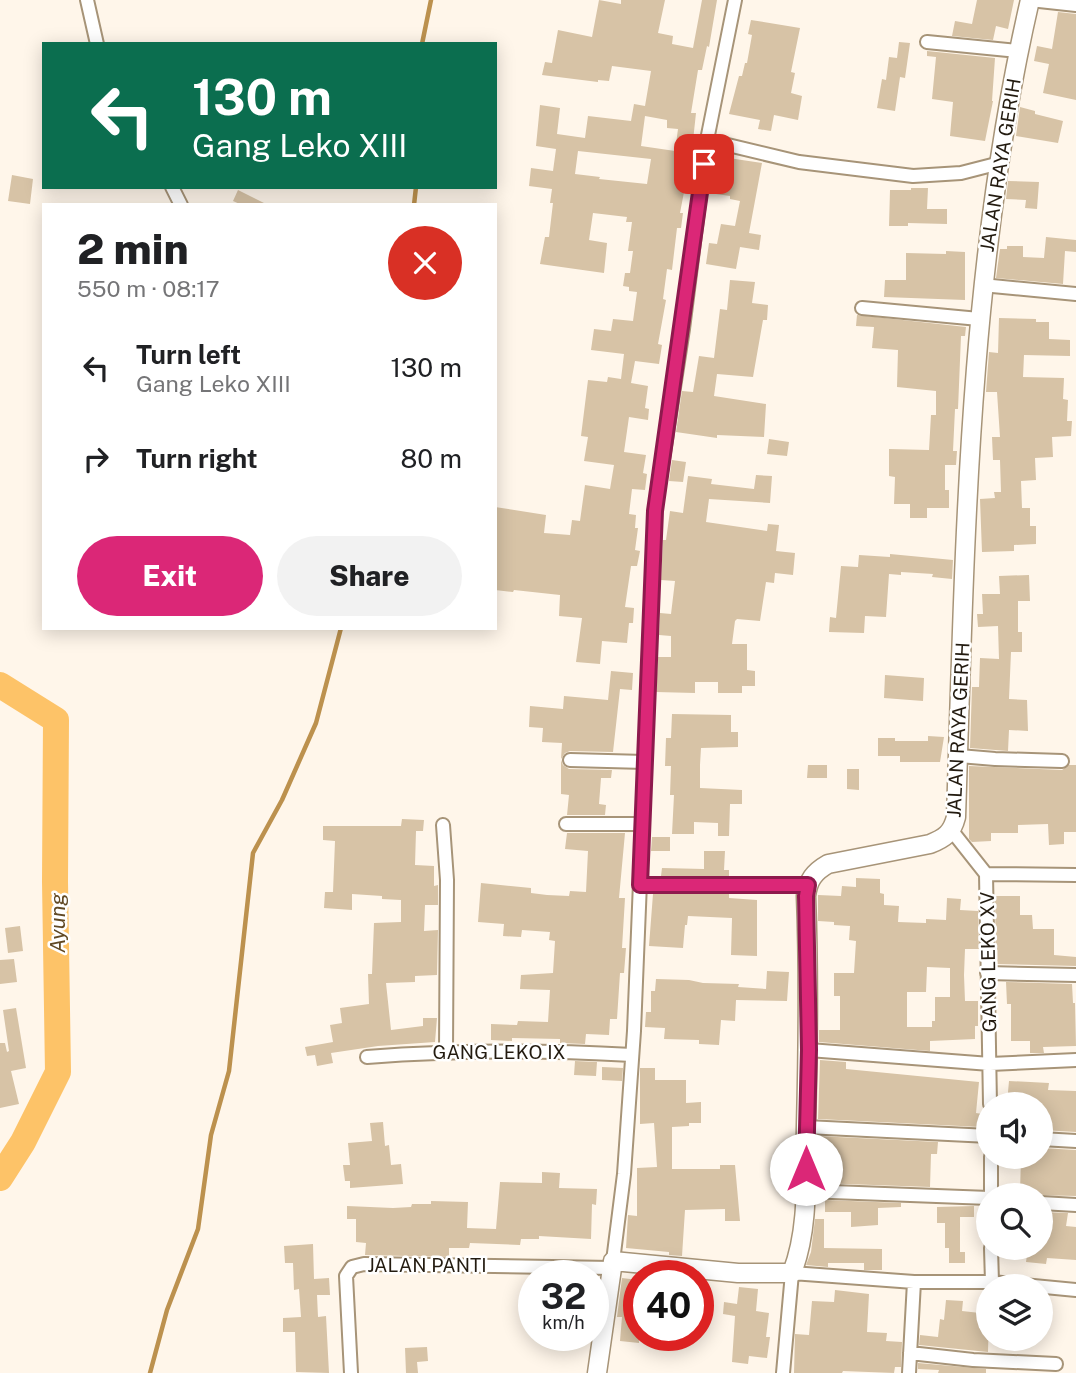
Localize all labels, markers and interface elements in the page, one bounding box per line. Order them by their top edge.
text: 130 m [192,68,332,126]
icon: left [77,70,168,161]
street label: JALAN RAYA GERIH [975,77,1025,253]
text: Gang Leko XIII [192,127,407,164]
pin [674,134,734,194]
icon: arrive [685,145,723,183]
text: 2 min [77,224,189,273]
button: close [388,226,462,300]
text: 550 m · 08:17 [77,275,220,302]
text: Turn left [136,339,241,370]
icon: left [77,349,115,387]
text: 130 m [390,352,462,383]
text: Gang Leko XIII [136,370,291,397]
icon: right [77,440,115,478]
text: Turn right [136,443,258,474]
text: 80 m [401,443,462,474]
button: Exit [77,536,263,616]
button: Share [277,536,462,616]
street label: JALAN RAYA GERIH [942,642,974,818]
street label: GANG LEKO XV [976,891,1000,1032]
water label: Ayung [45,893,70,953]
street label: GANG LEKO IX [432,1041,566,1063]
map controls [976,1092,1053,1351]
button: sound [976,1092,1053,1169]
position arrow [769,1132,843,1206]
button: search [976,1183,1053,1260]
street label: JALAN PANTI [367,1254,487,1276]
speed limit sign: 40 [623,1260,714,1351]
button: layers [976,1274,1053,1351]
text: 32 [541,1276,586,1317]
text: km/h [542,1312,585,1333]

